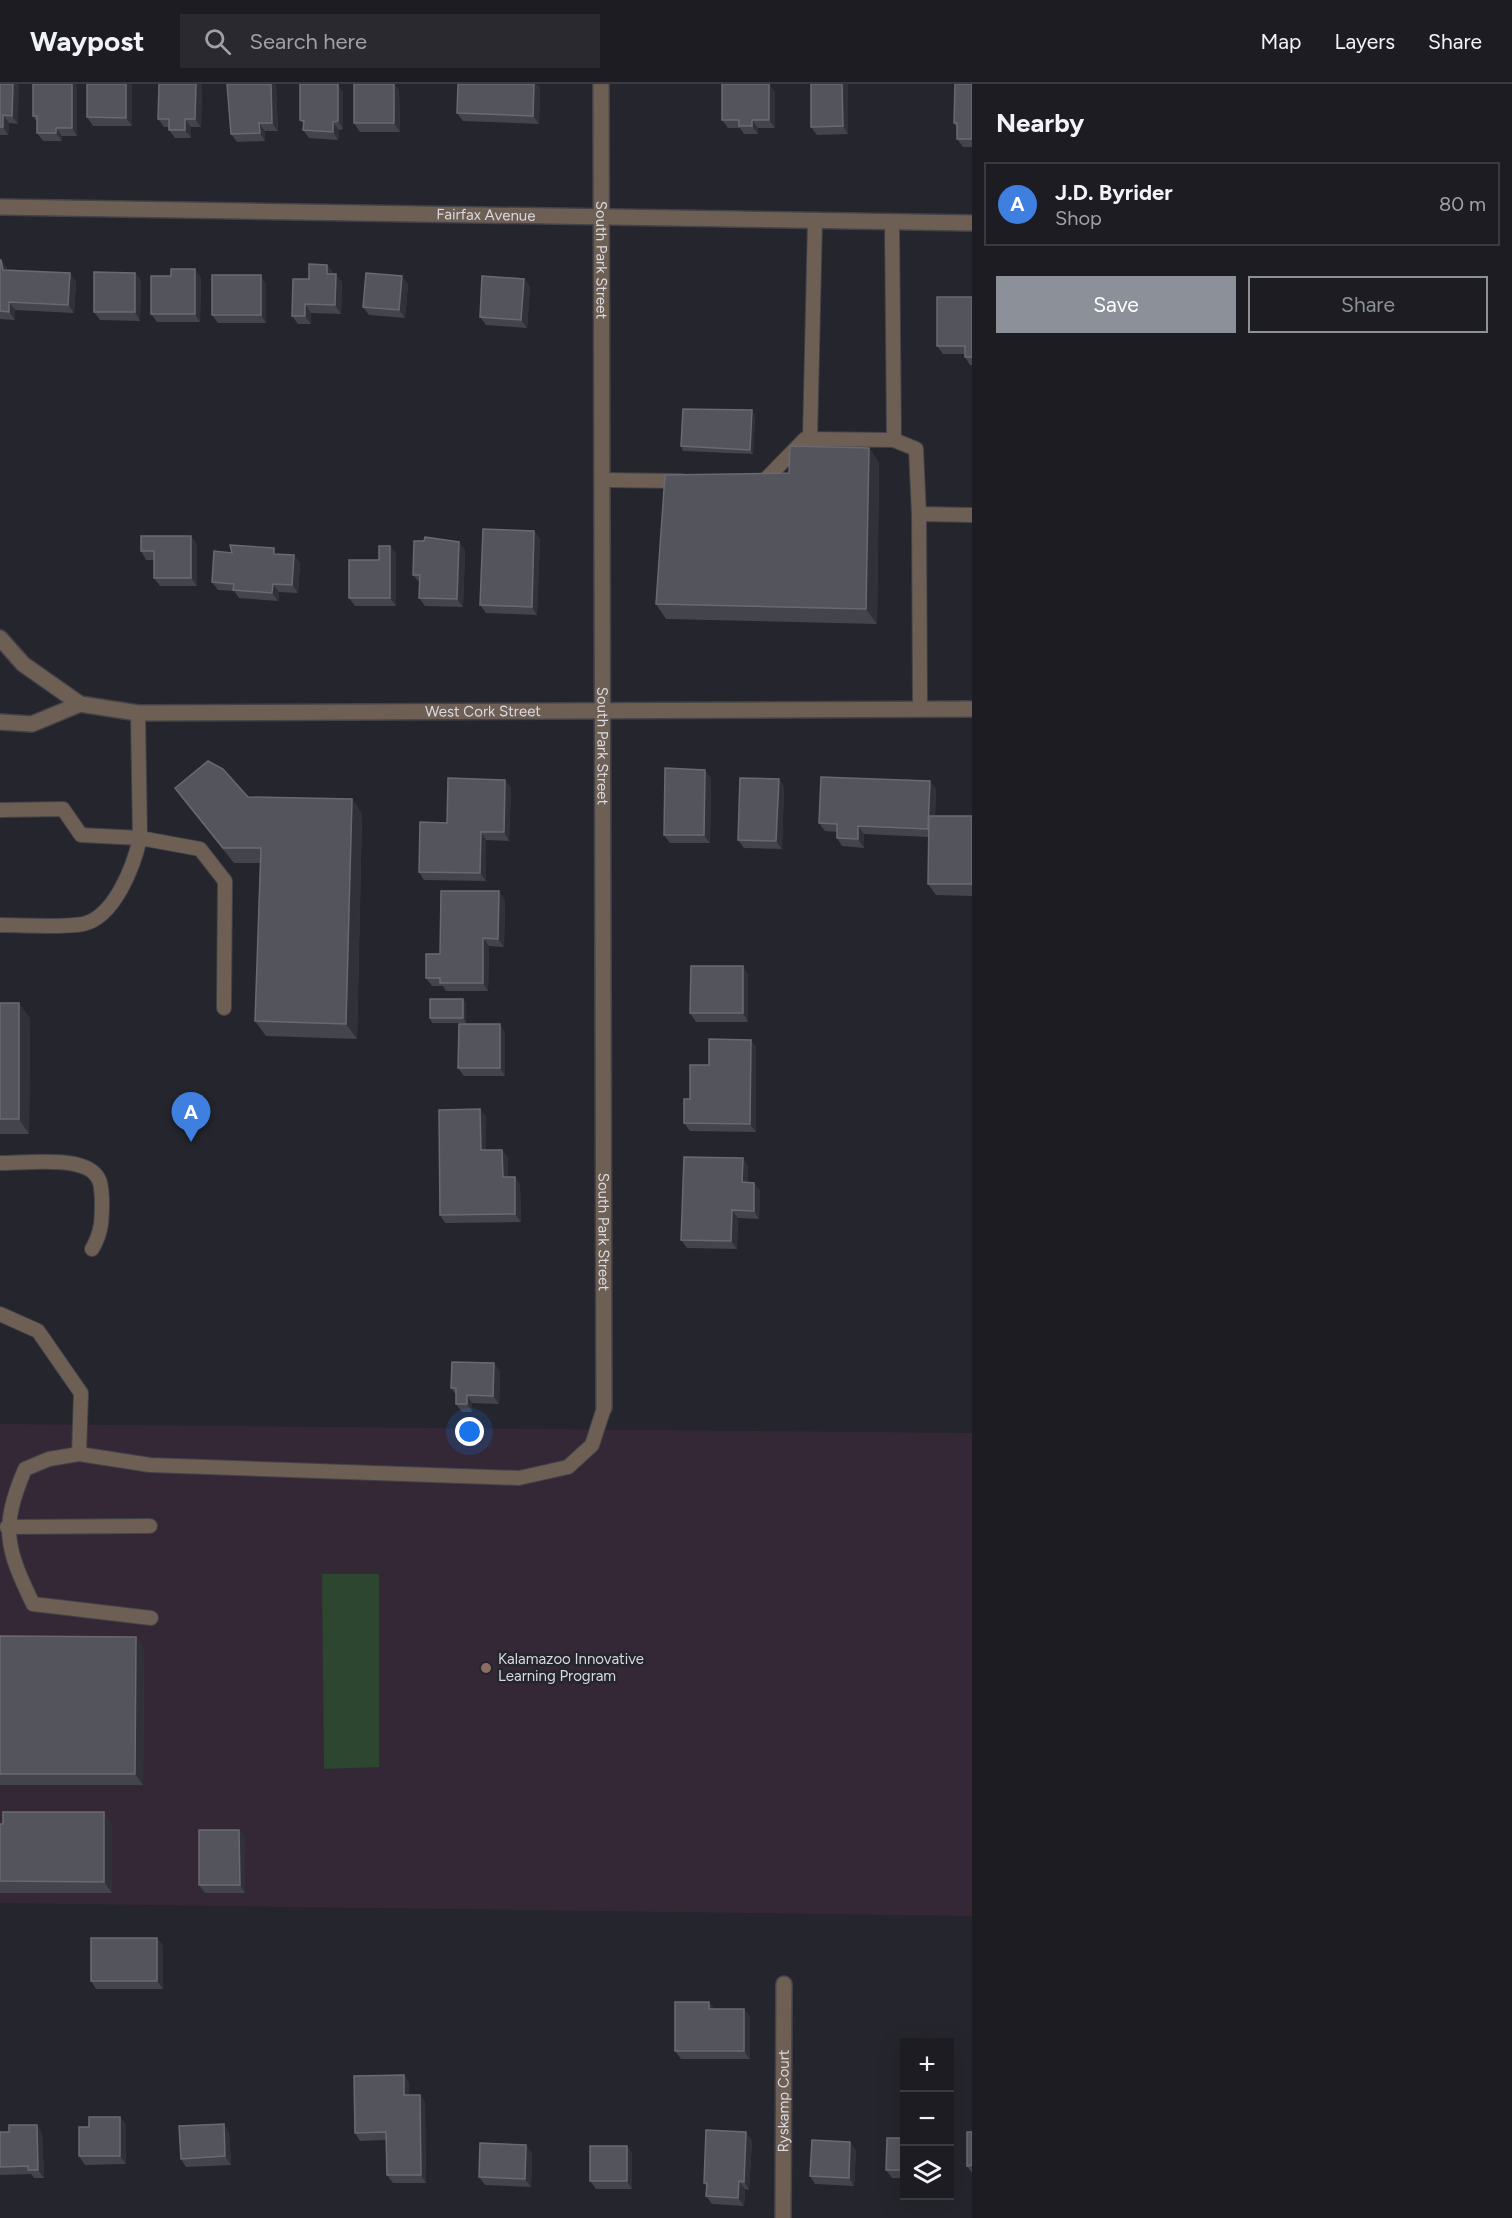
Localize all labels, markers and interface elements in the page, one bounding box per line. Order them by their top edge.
search box [180,14,600,68]
text: Waypost [30,24,144,58]
icon: search [201,25,234,58]
text: Search here [249,28,367,55]
text: Map [1261,29,1301,54]
text: Layers [1334,29,1395,54]
text: Share [1428,29,1482,54]
text: Nearby [996,107,1084,139]
text: J.D. Byrider [1055,179,1173,206]
text: A [1010,192,1025,216]
text: 80 m [1439,192,1486,216]
street label: South Park Street [592,201,611,320]
street label: Fairfax Avenue [436,205,536,225]
text: Shop [1055,206,1102,230]
button: Save [996,276,1236,333]
button: Share [1248,276,1488,333]
street label: South Park Street [593,687,612,806]
street label: West Cork Street [425,702,541,721]
pin: A [172,1092,210,1142]
street label: South Park Street [594,1173,613,1292]
your location [455,1417,484,1446]
place label: Kalamazoo Innovative Learning Program [498,1650,644,1685]
marker: Kalamazoo Innovative Learning Program [479,1661,493,1675]
map controls [900,2038,954,2200]
button: + [900,2038,954,2092]
street label: Ryskamp Court [774,2049,793,2153]
button: − [900,2092,954,2146]
button: layers [900,2146,954,2200]

